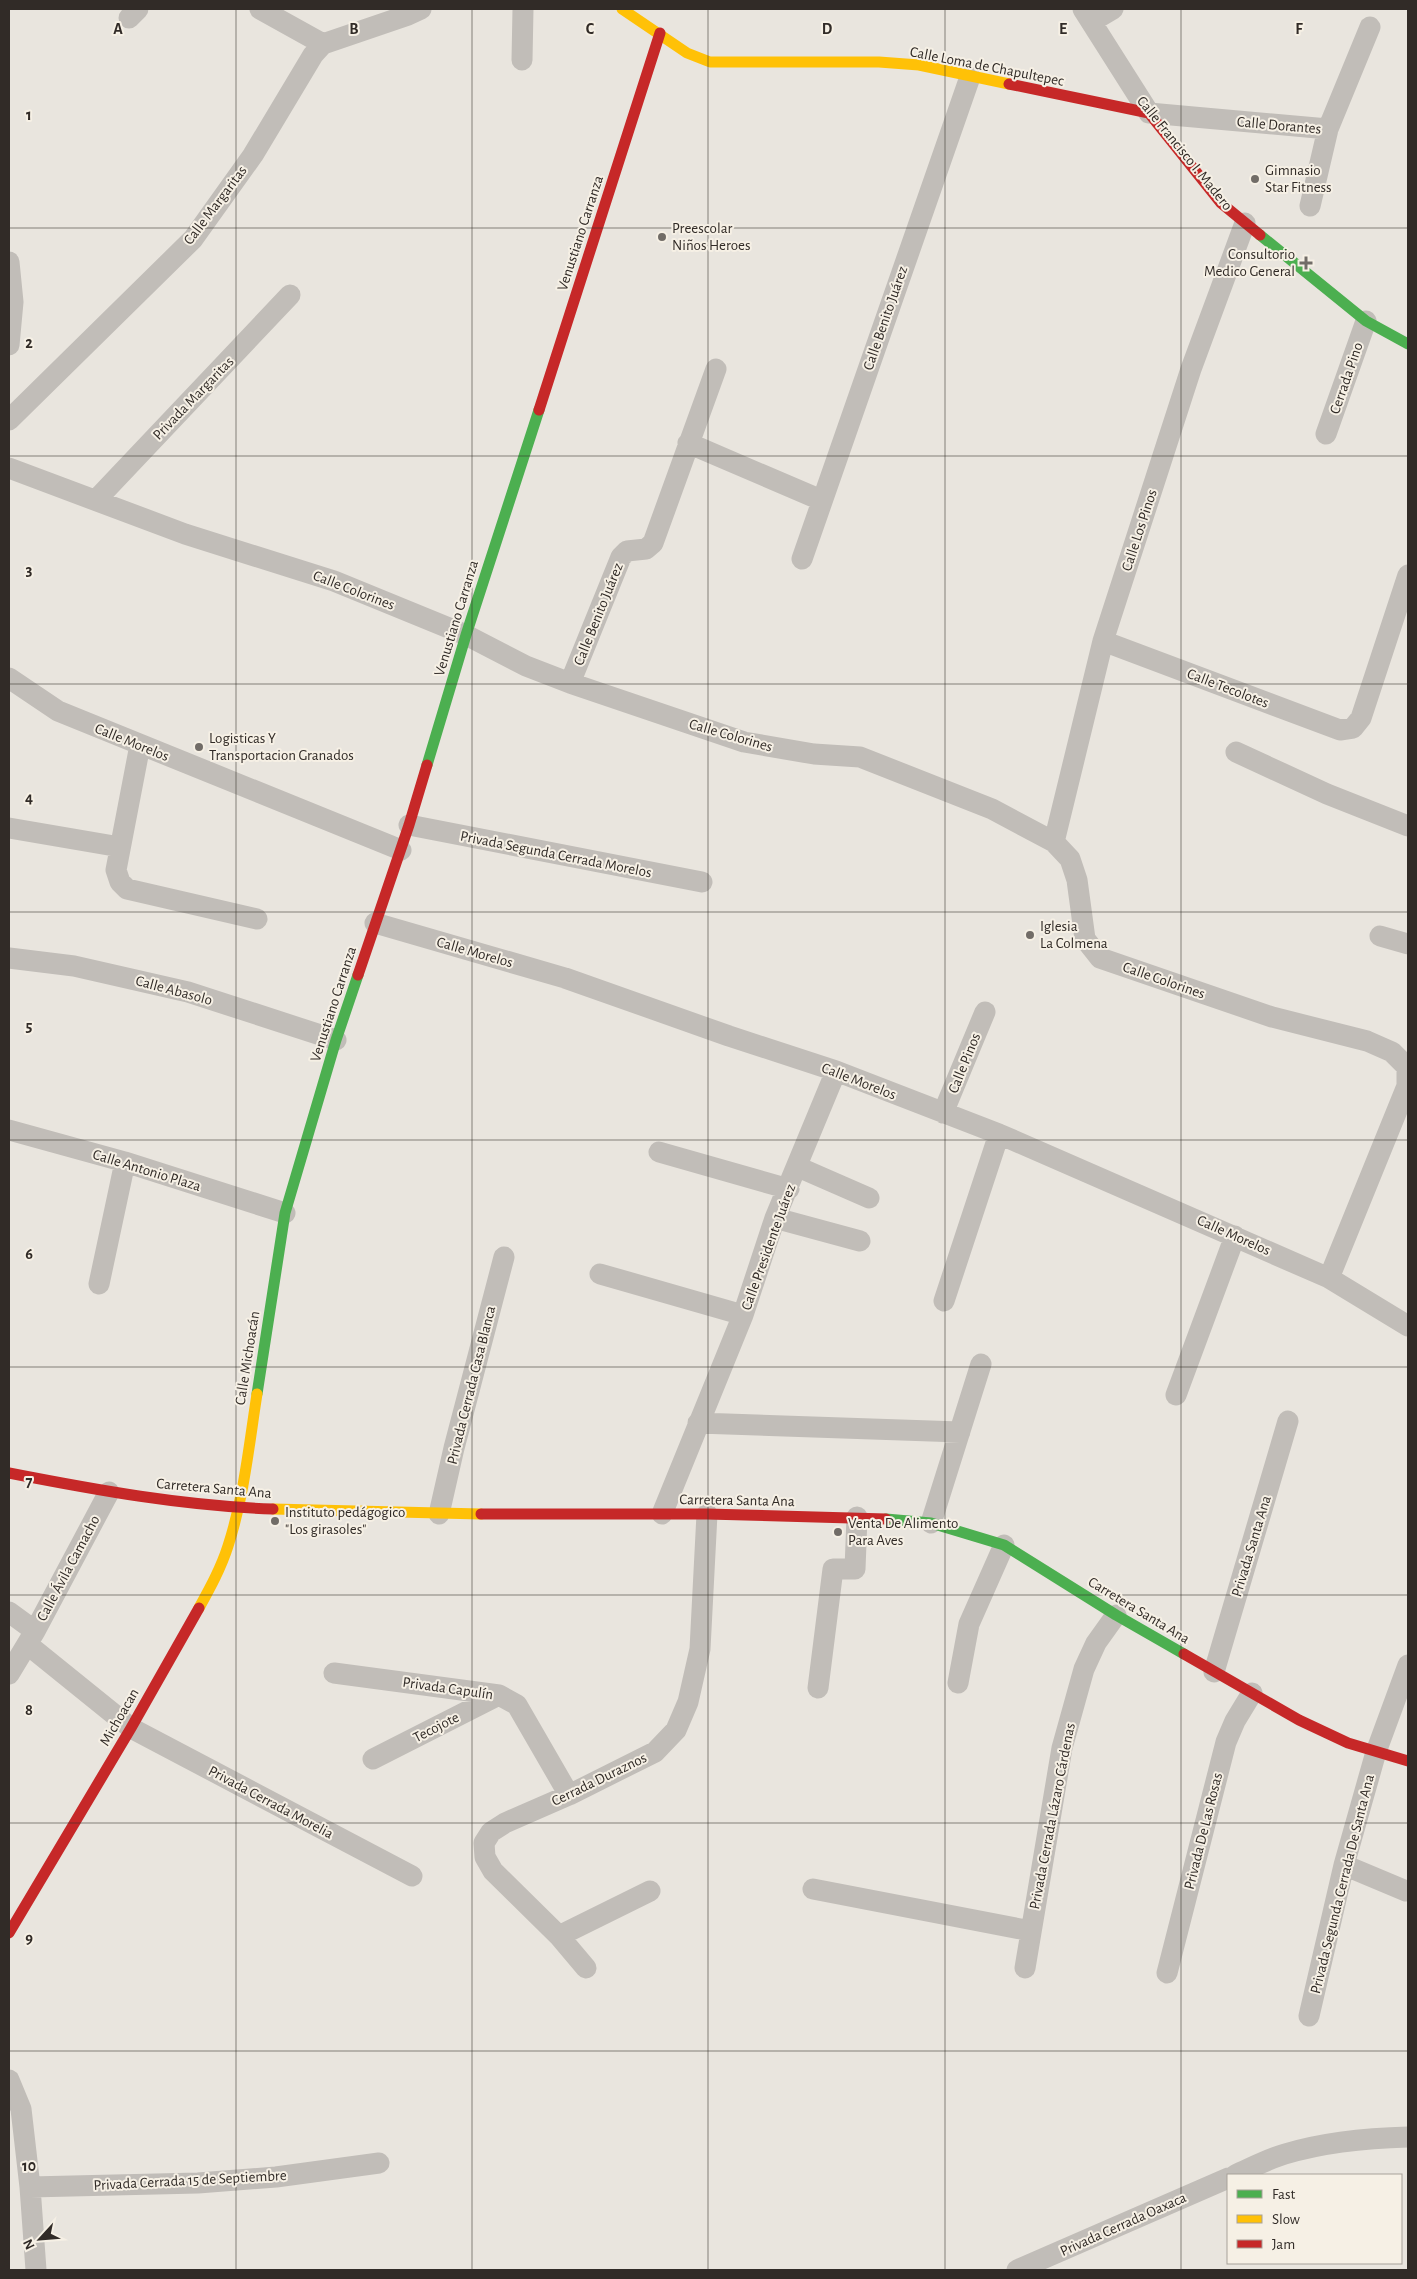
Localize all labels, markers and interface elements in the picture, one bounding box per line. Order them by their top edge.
text: A [113,21,123,37]
text: B [349,21,359,37]
text: C [586,21,595,37]
text: D [822,21,833,37]
text: E [1059,21,1067,37]
text: F [1295,21,1303,37]
street label: Calle Loma de Chapultepec [909,44,1065,89]
street label: Calle Francisco I. Madero [1134,93,1235,213]
text: 1 [26,107,32,123]
street label: Calle Dorantes [1236,114,1322,137]
street label: Calle Margaritas [181,163,250,248]
place label: Gimnasio Star Fitness [1265,163,1332,195]
marker: Gimnasio Star Fitness [1249,173,1261,185]
street label: Venustiano Carranza [555,174,606,293]
place label: Preescolar Niños Heroes [672,221,751,253]
marker: Preescolar Niños Heroes [656,231,668,243]
place label: Consultorio Medico General [1204,247,1295,279]
marker: Consultorio Medico General [1299,256,1313,270]
street label: Calle Benito Juárez [861,264,910,372]
text: 2 [25,335,33,351]
street label: Cerrada Pino [1327,340,1366,416]
street label: Privada Margaritas [150,354,237,443]
street label: Calle Los Pinos [1119,487,1160,573]
street label: Venustiano Carranza [432,558,481,678]
street label: Calle Benito Juárez [571,561,626,668]
text: 3 [26,562,33,578]
street label: Calle Colorines [311,568,397,613]
street label: Calle Tecolotes [1185,666,1271,711]
street label: Calle Colorines [687,716,774,755]
street label: Calle Morelos [93,721,171,764]
place label: Logisticas Y Transportacion Granados [209,731,354,763]
marker: Logisticas Y Transportacion Granados [193,741,205,753]
text: 4 [25,790,33,806]
street label: Privada Segunda Cerrada Morelos [459,829,653,880]
place label: Iglesia La Colmena [1040,919,1108,951]
marker: Iglesia La Colmena [1024,929,1036,941]
street label: Calle Morelos [435,934,515,971]
street label: Venustiano Carranza [308,945,359,1064]
street label: Calle Colorines [1121,959,1207,1002]
street label: Calle Abasolo [134,973,214,1008]
text: 5 [26,1018,33,1034]
street label: Calle Pinos [946,1031,983,1095]
street label: Calle Morelos [819,1060,898,1103]
street label: Calle Antonio Plaza [91,1147,203,1194]
street label: Calle Presidente Juárez [739,1182,798,1312]
street label: Calle Morelos [1195,1213,1273,1258]
text: 6 [25,1246,33,1262]
street label: Privada Cerrada Casa Blanca [445,1304,498,1466]
street label: Calle Michoacán [233,1310,262,1406]
text: 7 [26,1474,33,1490]
street label: Carretera Santa Ana [156,1476,272,1501]
street label: Carretera Santa Ana [679,1492,795,1509]
street label: Privada Santa Ana [1229,1494,1274,1599]
place label: Instituto pedágogico "Los girasoles" [285,1505,405,1537]
street label: Calle Ávila Camacho [32,1512,103,1624]
marker: Instituto pedágogico "Los girasoles" [269,1515,281,1527]
place label: Venta De Alimento Para Aves [848,1516,958,1548]
marker: Venta De Alimento Para Aves [832,1526,844,1538]
street label: Carretera Santa Ana [1085,1574,1192,1647]
street label: Privada Capulín [402,1675,494,1702]
street label: Michoacan [97,1686,142,1748]
text: 8 [25,1702,33,1718]
street label: Tecojote [411,1710,462,1745]
street label: Privada Cerrada Lázaro Cárdenas [1027,1722,1078,1910]
street label: Cerrada Duraznos [549,1750,649,1809]
street label: Privada Cerrada Morelia [206,1763,336,1842]
street label: Privada De Las Rosas [1182,1771,1225,1891]
street label: Privada Segunda Cerrada De Santa Ana [1308,1773,1377,1995]
text: 9 [25,1930,33,1946]
text: 10 [22,2158,36,2174]
street label: Privada Cerrada 15 de Septiembre [93,2168,287,2193]
legend [1227,2174,1402,2264]
text: Fast [1272,2187,1296,2202]
street label: Privada Cerrada Oaxaca [1058,2190,1189,2259]
text: Slow [1272,2212,1300,2227]
north arrow [15,2214,65,2264]
text: N [21,2237,38,2252]
text: Jam [1272,2237,1295,2252]

